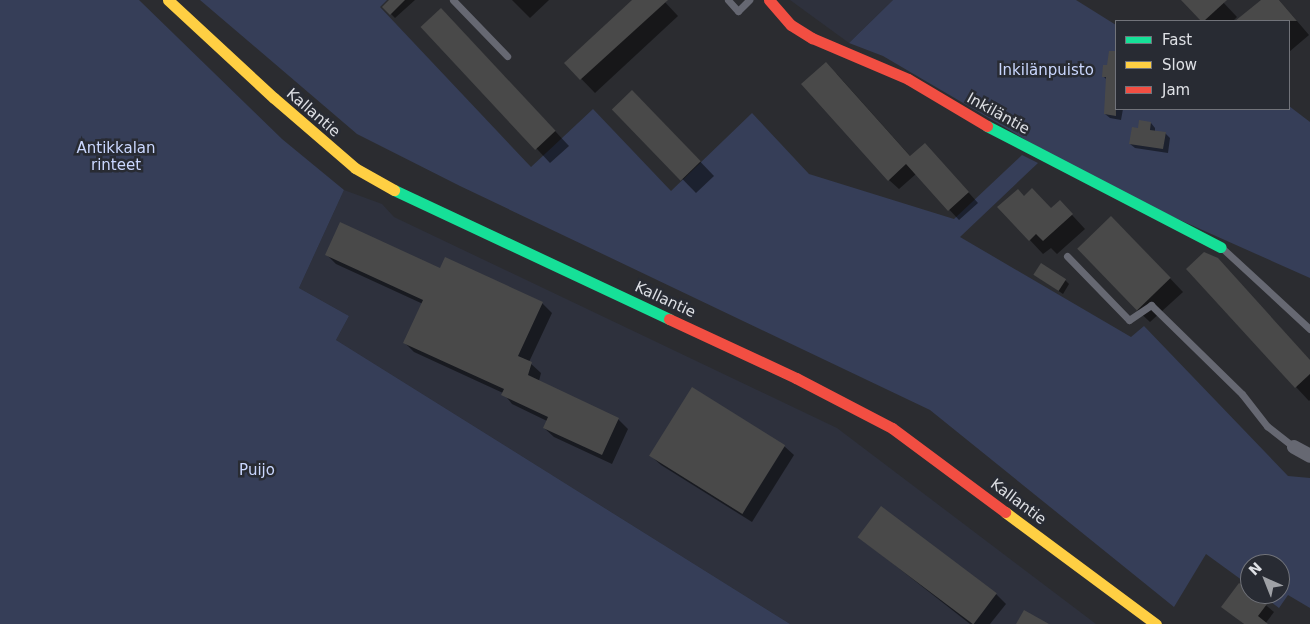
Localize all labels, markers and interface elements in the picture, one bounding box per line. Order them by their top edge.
legend [1115,20,1290,110]
text: Fast [1162,31,1192,49]
text: Slow [1162,56,1197,74]
park label: Inkilänpuisto [998,62,1094,80]
text: Jam [1162,81,1190,99]
street label: Kallantie [283,85,343,141]
street label: Inkiläntie [963,89,1033,139]
park label: Antikkalan rinteet [77,139,155,174]
street label: Kallantie [632,278,698,322]
park label: Puijo [239,462,275,480]
street label: Kallantie [987,475,1049,529]
north arrow [1240,554,1290,604]
text: N [1246,559,1265,579]

